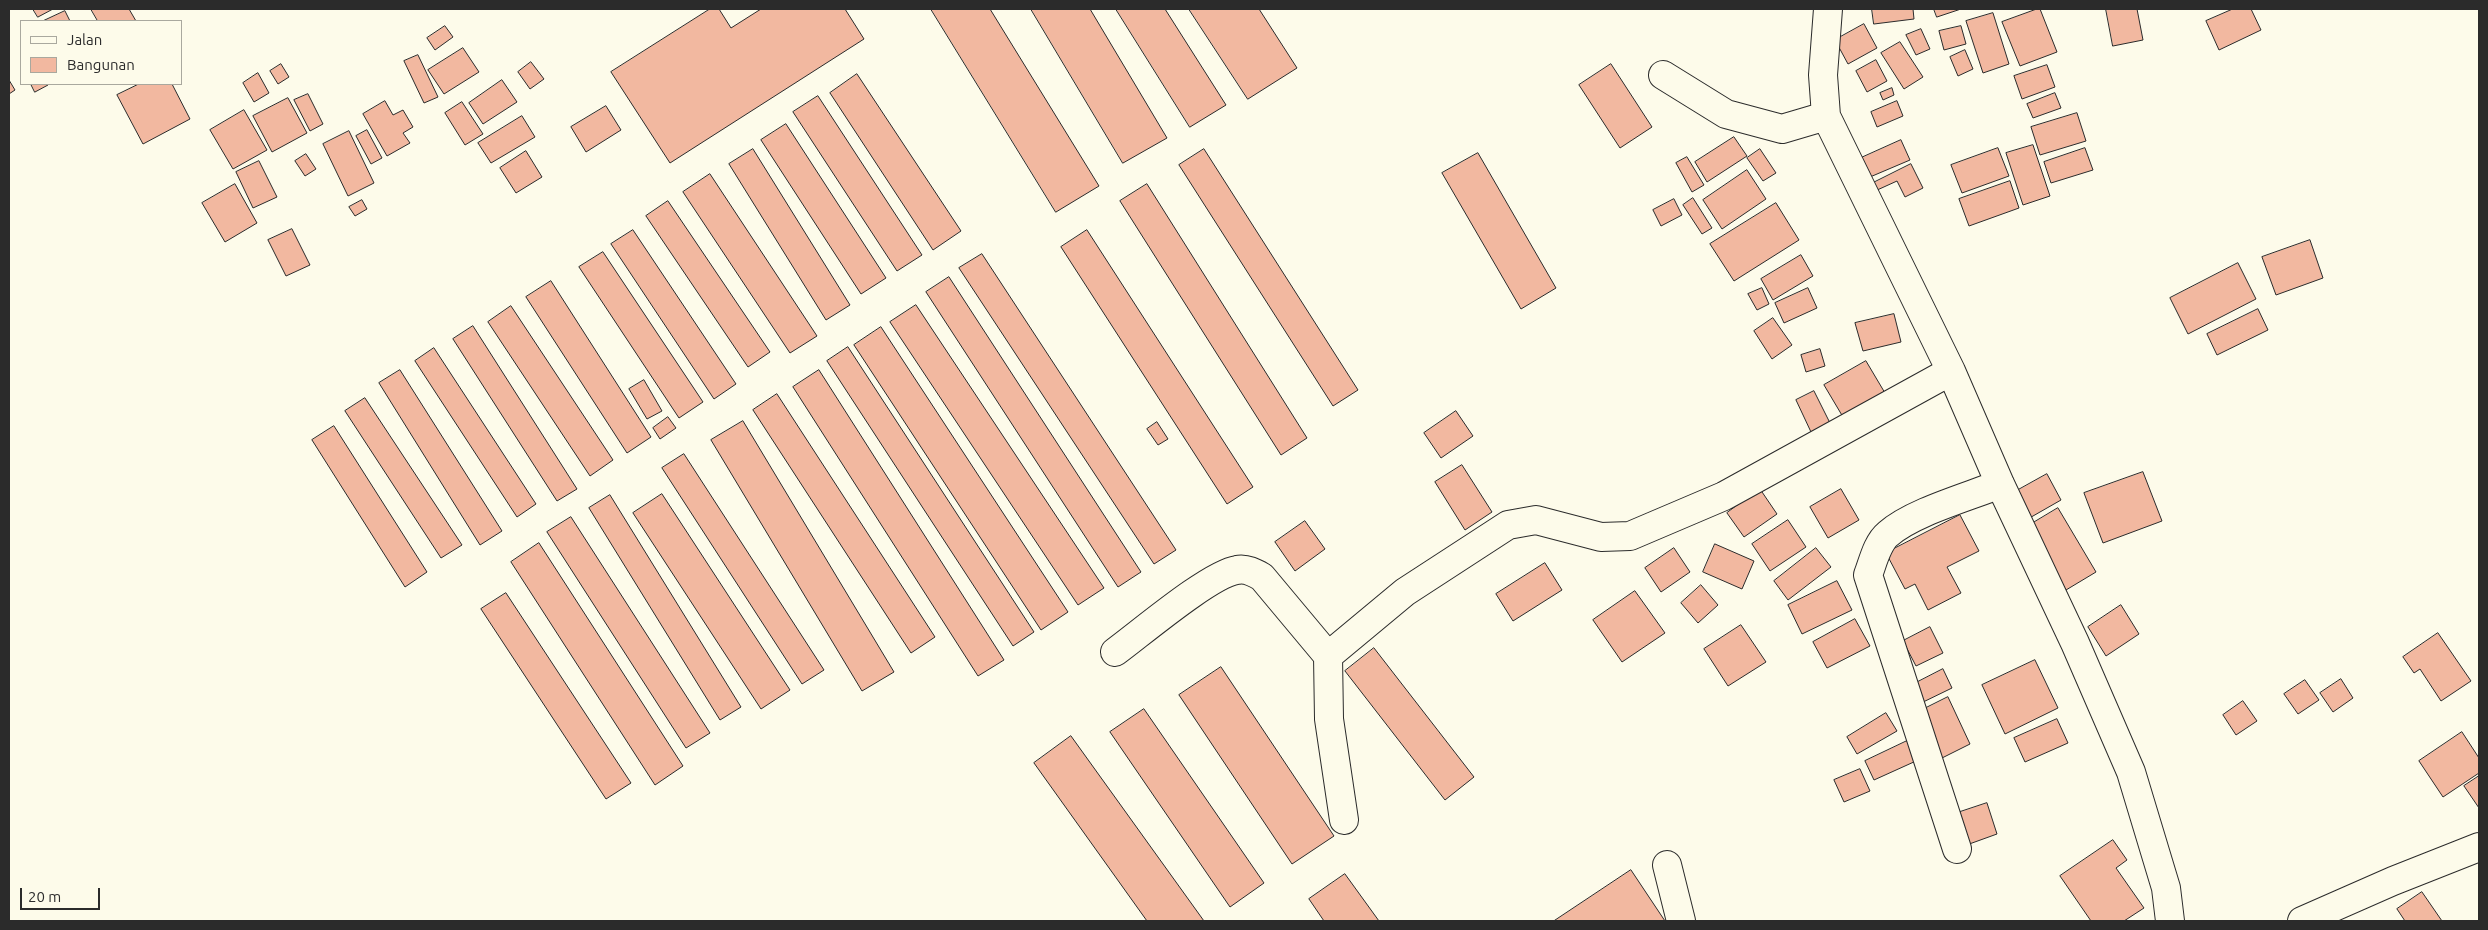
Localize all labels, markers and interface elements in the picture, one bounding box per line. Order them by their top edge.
legend [20,20,182,85]
text: Jalan [67,31,102,48]
text: Bangunan [67,56,135,73]
scale bar [22,878,102,910]
text: 20 m [28,888,61,905]

